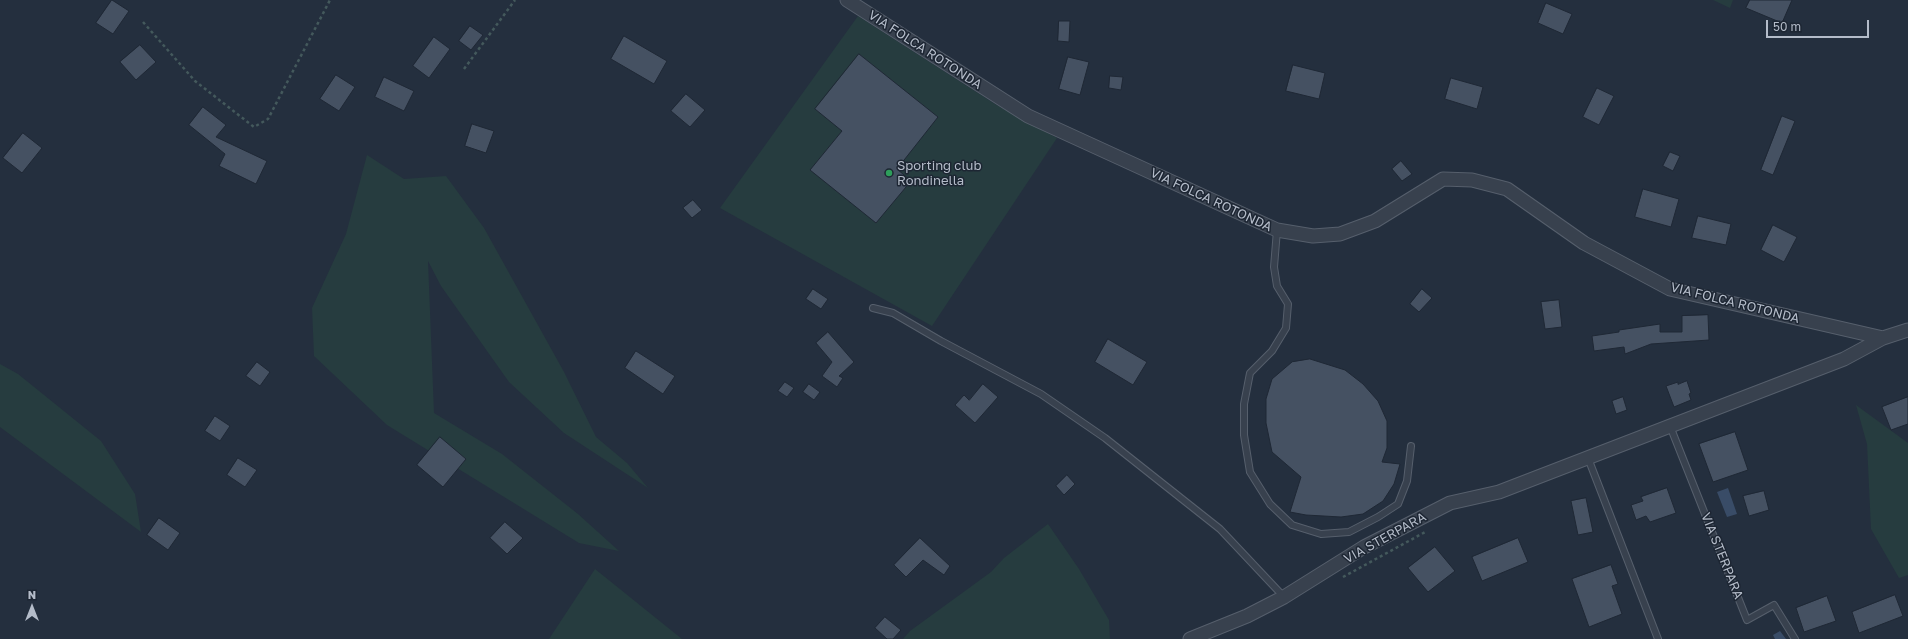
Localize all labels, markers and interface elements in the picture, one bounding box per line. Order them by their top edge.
street label: VIA FOLCA ROTONDA [865,7,985,93]
scale bar [1768,12,1871,38]
text: 50 m [1773,19,1801,34]
place label: Sporting club Rondinella [897,158,981,189]
street label: VIA FOLCA ROTONDA [1148,165,1274,235]
marker: Sporting club Rondinella [884,168,894,178]
street label: VIA FOLCA ROTONDA [1669,279,1801,327]
street label: VIA STERPARA [1341,509,1429,567]
street label: VIA STERPARA [1698,511,1746,601]
north arrow [12,587,52,627]
text: N [28,588,36,601]

